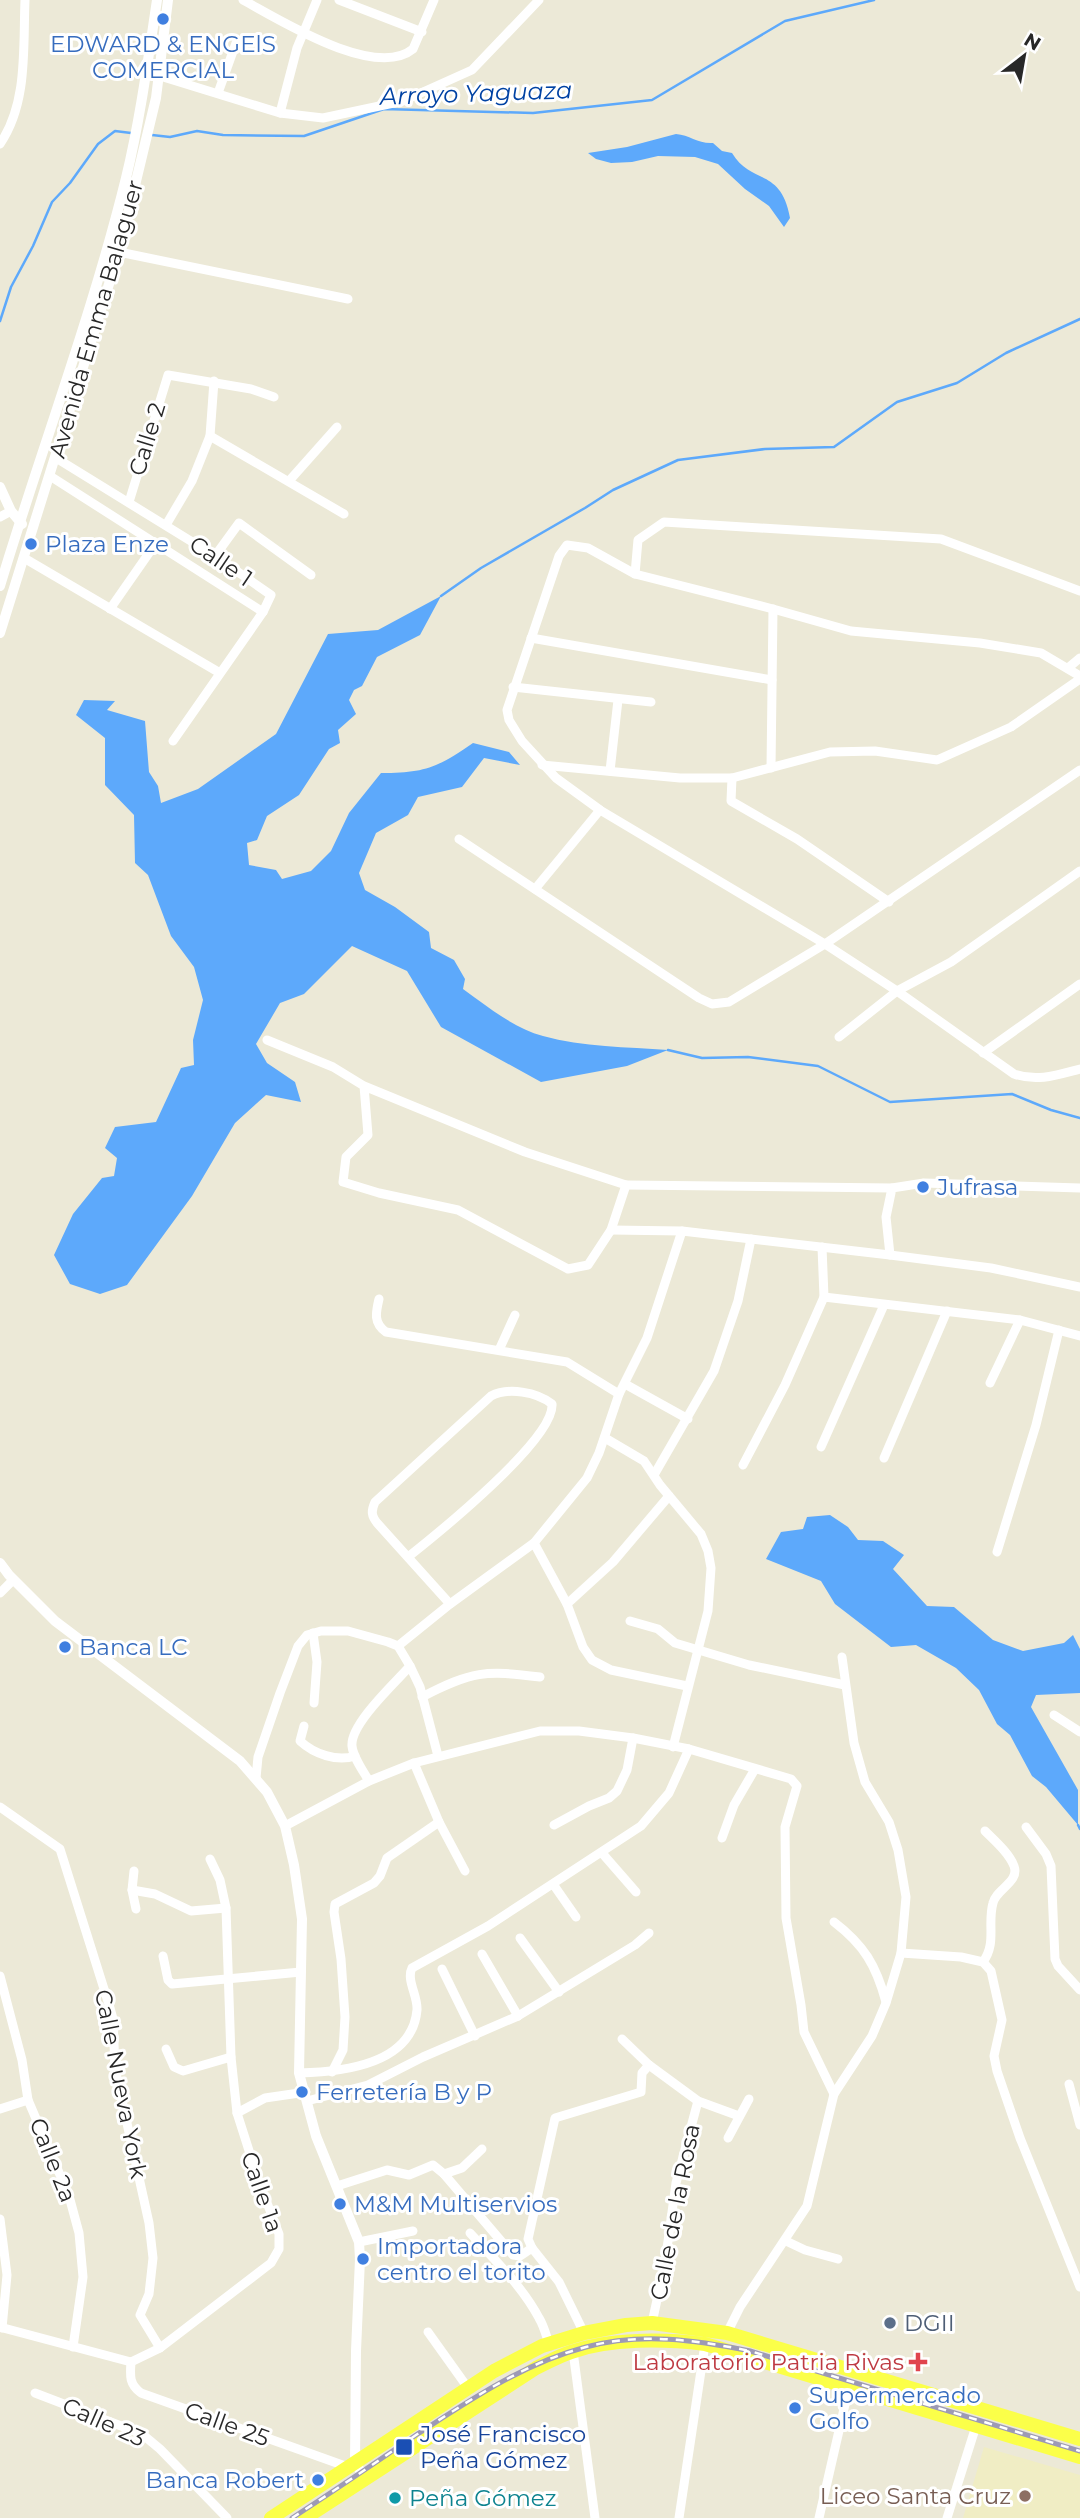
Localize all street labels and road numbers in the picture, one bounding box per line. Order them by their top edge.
street label: Avenida Emma Balaguer [43,177,149,461]
street label: Calle 2 [123,399,171,479]
street label: Calle 1 [184,530,258,592]
street label: Calle Nueva York [89,1987,153,2181]
street label: Calle 2a [23,2114,83,2206]
street label: Calle de la Rosa [644,2121,706,2303]
street label: Calle 1a [235,2148,289,2236]
street label: Calle 23 [58,2391,150,2453]
street label: Calle 25 [181,2396,273,2452]

